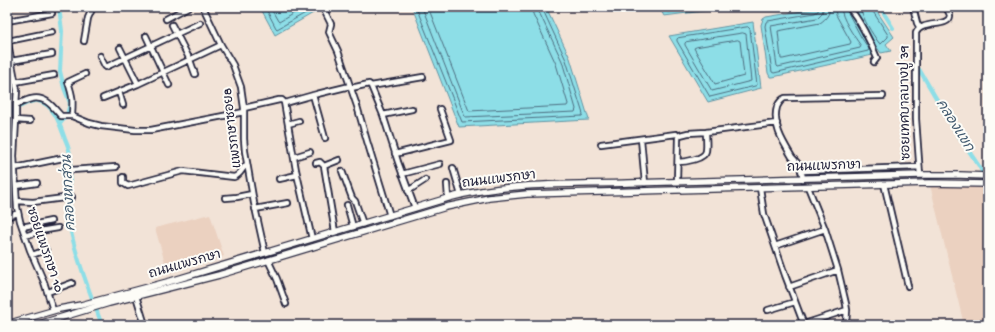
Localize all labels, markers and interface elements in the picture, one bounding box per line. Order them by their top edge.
street label: ซอยเทศบาลบางปู 39 [895,45,915,161]
street label: แพรกษาซอย8 [221,87,245,169]
water label: คลองแขก [931,97,977,156]
water label: คลองหกส่วน [56,154,80,232]
street label: ถนนแพรกษา [787,158,861,176]
street label: ถนนแพรกษา [461,168,537,192]
street label: ซอยแพรกษา 10 [22,205,66,295]
street label: ถนนแพรกษา [147,248,223,282]

